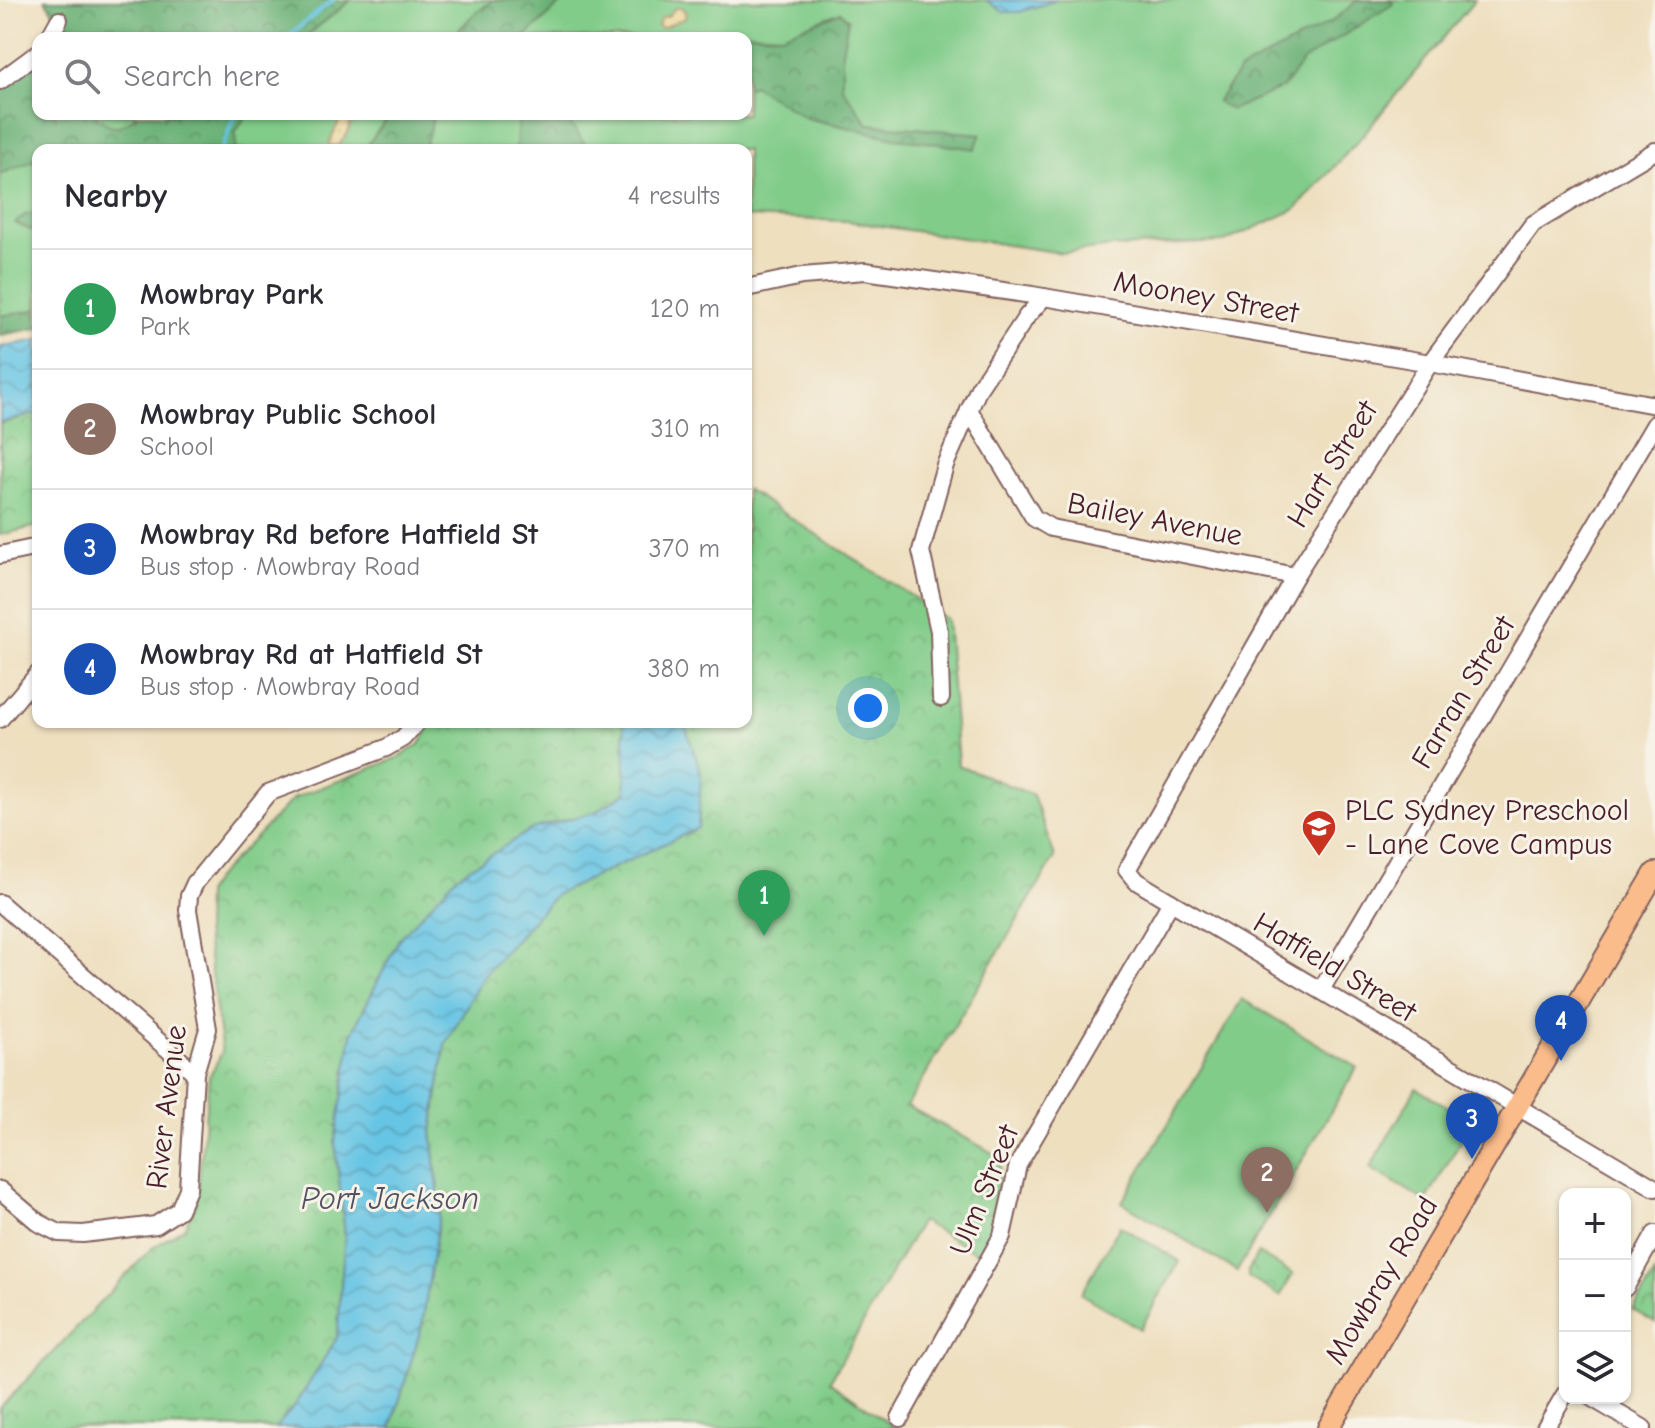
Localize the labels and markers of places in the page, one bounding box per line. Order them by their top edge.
place label: PLC Sydney Preschool - Lane Cove Campus [1345,793,1629,862]
school or university icon: PLC Sydney Preschool - Lane Cove Campus [1300,808,1338,858]
pin: 1 [738,870,790,936]
pin: 4 [1535,995,1587,1061]
pin: 3 [1446,1093,1498,1159]
pin: 2 [1241,1147,1293,1213]

